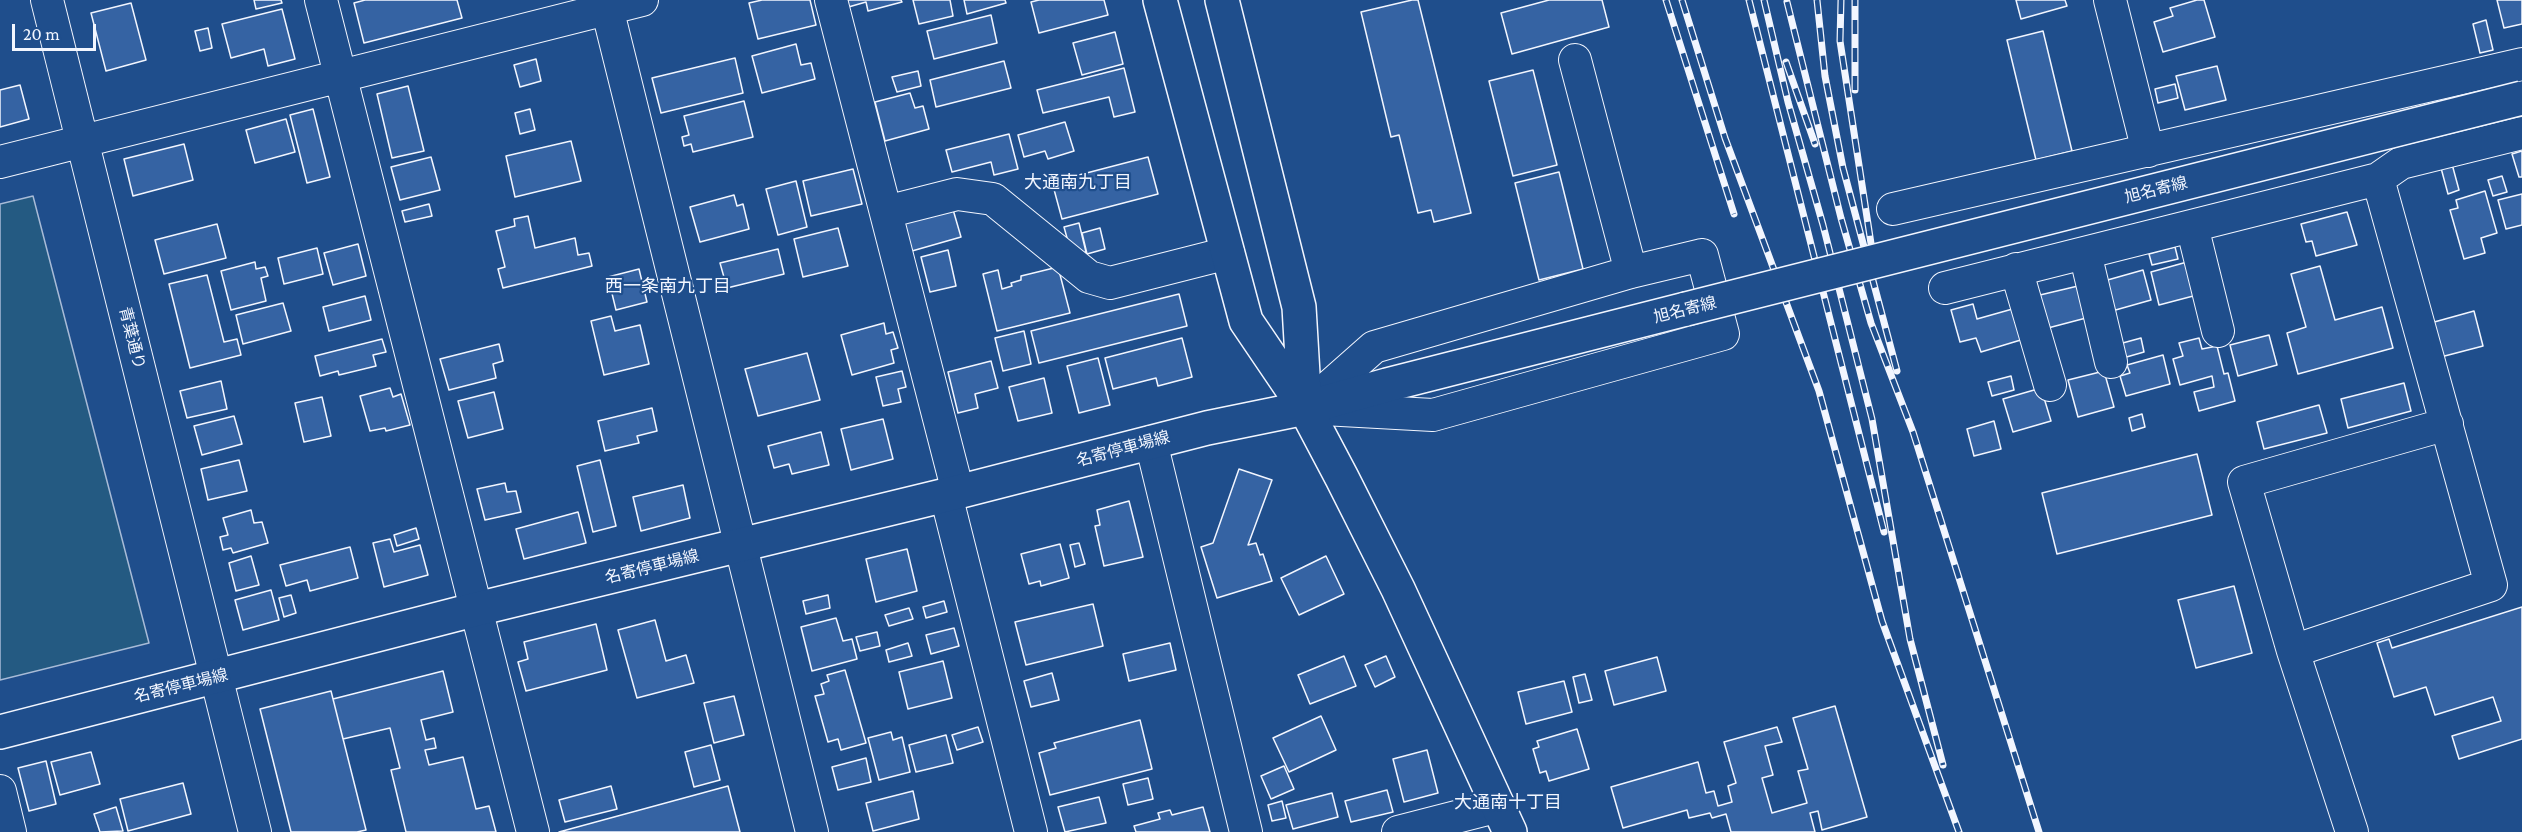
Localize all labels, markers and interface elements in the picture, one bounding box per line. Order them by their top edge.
scale bar [15,12,99,50]
text: 20 m [23,24,60,44]
district label: 大通南九丁目 [1024,171,1132,193]
street label: 旭名寄線 [2123,173,2189,207]
district label: 西一条南九丁目 [605,275,731,297]
street label: 旭名寄線 [1652,293,1718,327]
street label: 青葉通り [115,305,149,371]
street label: 名寄停車場線 [1074,427,1172,471]
street label: 名寄停車場線 [603,546,701,588]
street label: 名寄停車場線 [132,665,230,707]
district label: 大通南十丁目 [1454,791,1562,813]

